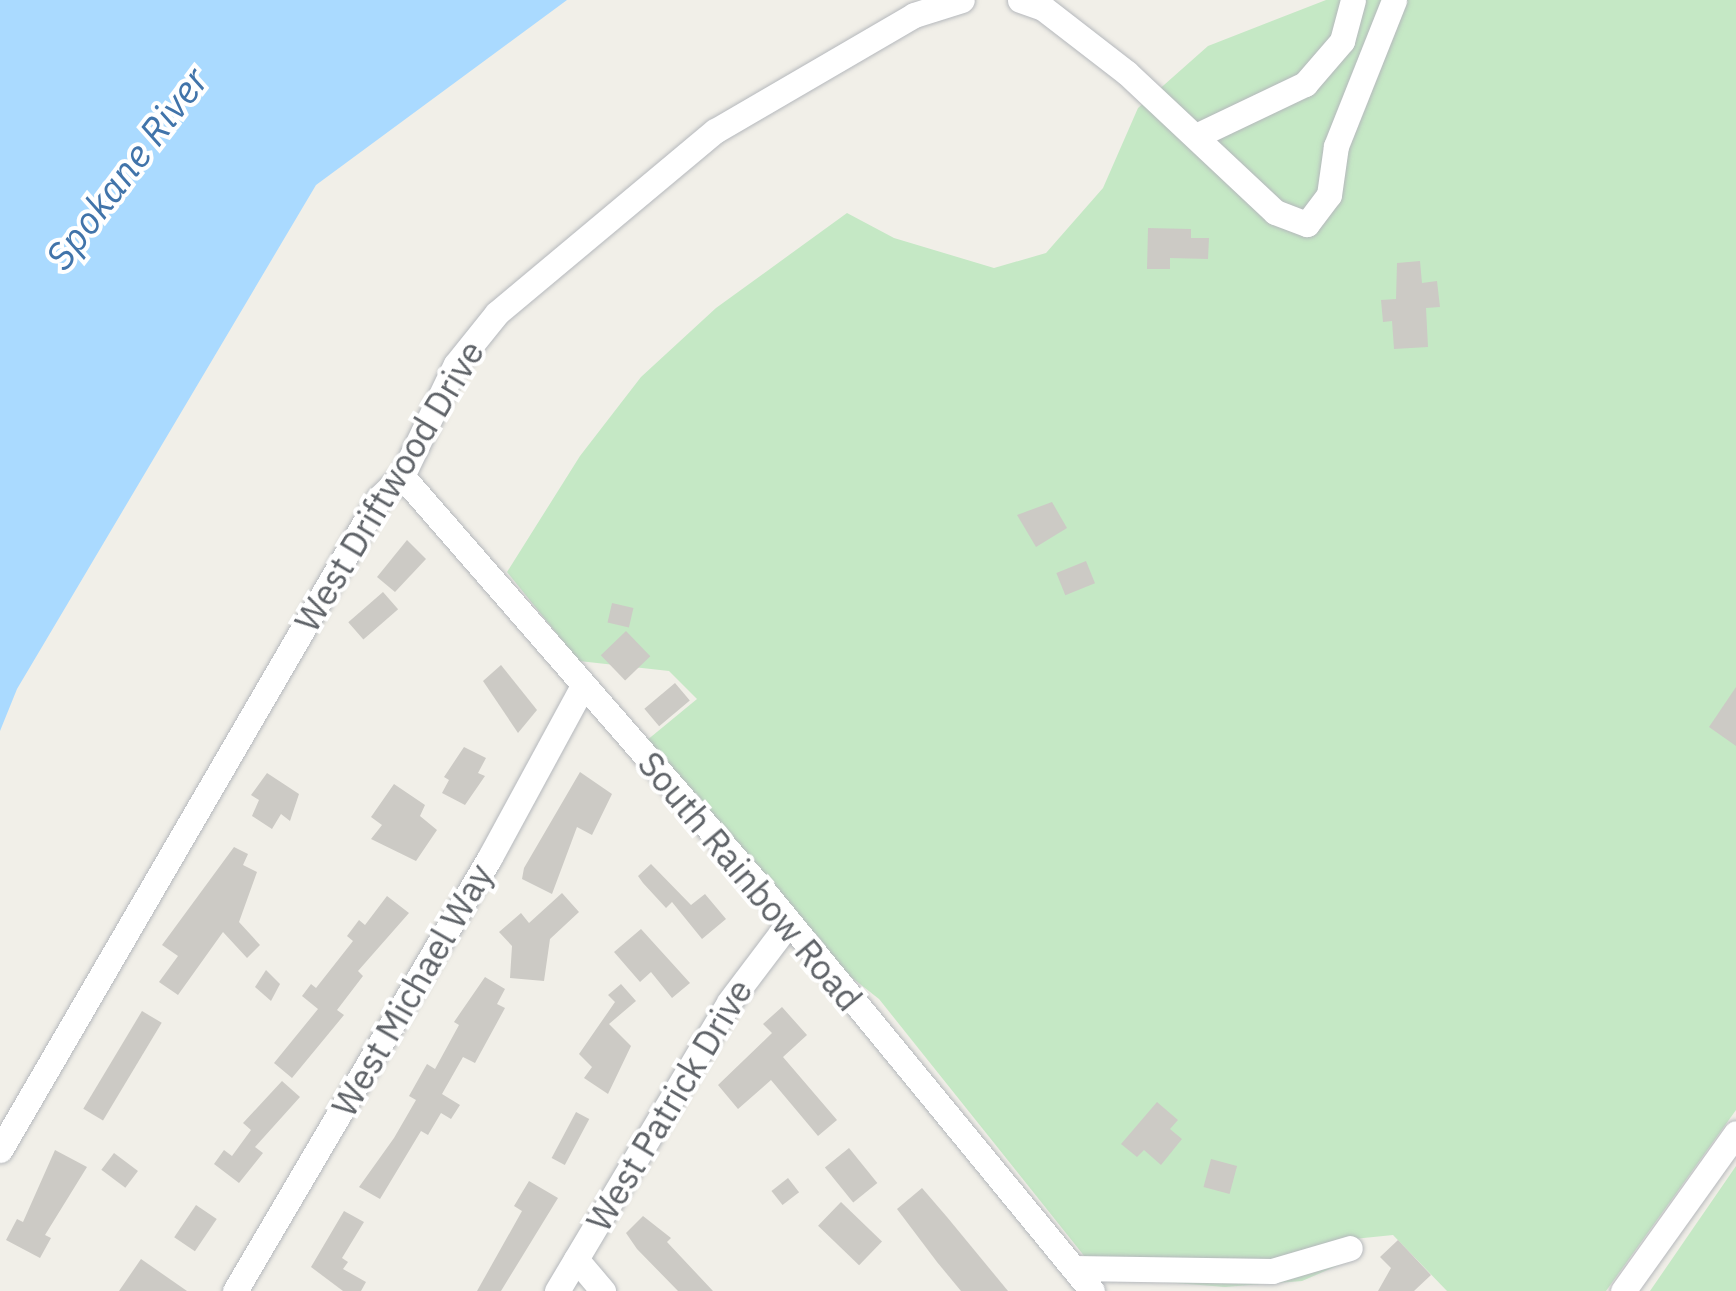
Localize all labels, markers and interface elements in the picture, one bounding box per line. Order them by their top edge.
water label: Spokane River [35,58,217,278]
street label: West Driftwood Drive [286,333,492,639]
street label: South Rainbow Road [629,743,871,1019]
street label: West Michael Way [323,856,501,1124]
street label: West Patrick Drive [577,972,761,1238]

